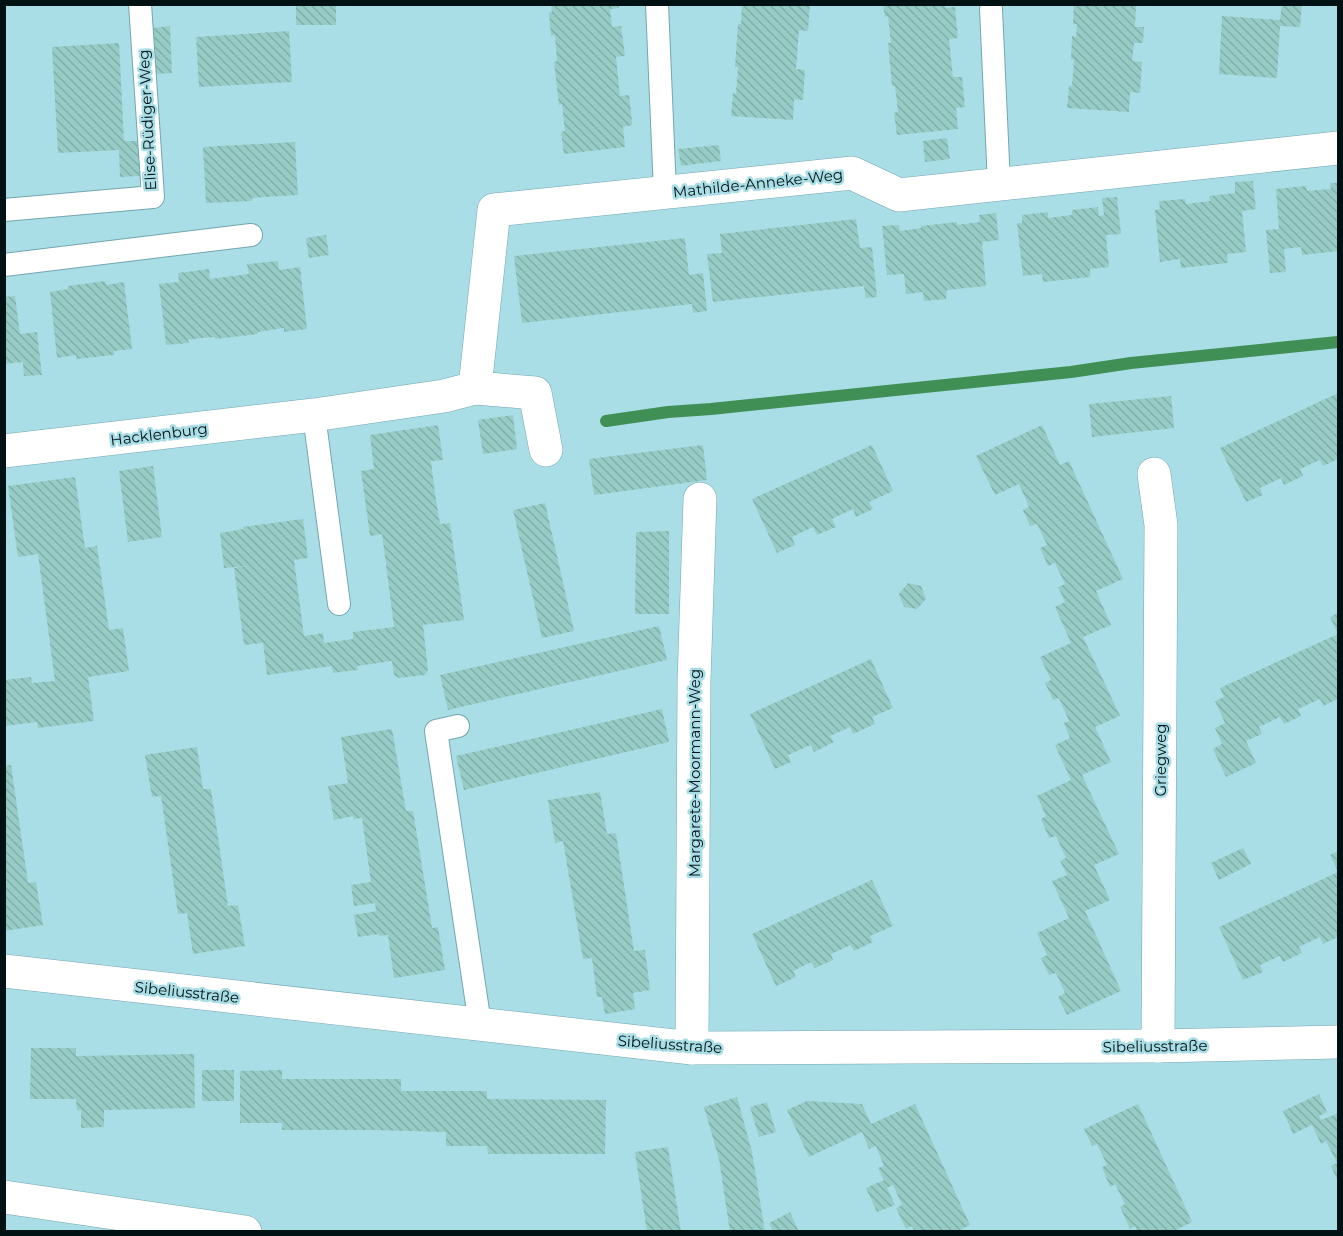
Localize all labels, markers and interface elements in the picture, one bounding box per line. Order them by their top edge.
street label: Elise-Rüdiger-Weg [134,49,160,191]
street label: Mathilde-Anneke-Weg [672,165,844,201]
street label: Hacklenburg [109,419,209,449]
street label: Margarete-Moormann-Weg [685,669,704,877]
street label: Griegweg [1151,723,1170,797]
street label: Sibeliusstraße [134,977,240,1007]
street label: Sibeliusstraße [617,1031,723,1057]
street label: Sibeliusstraße [1102,1036,1208,1056]

